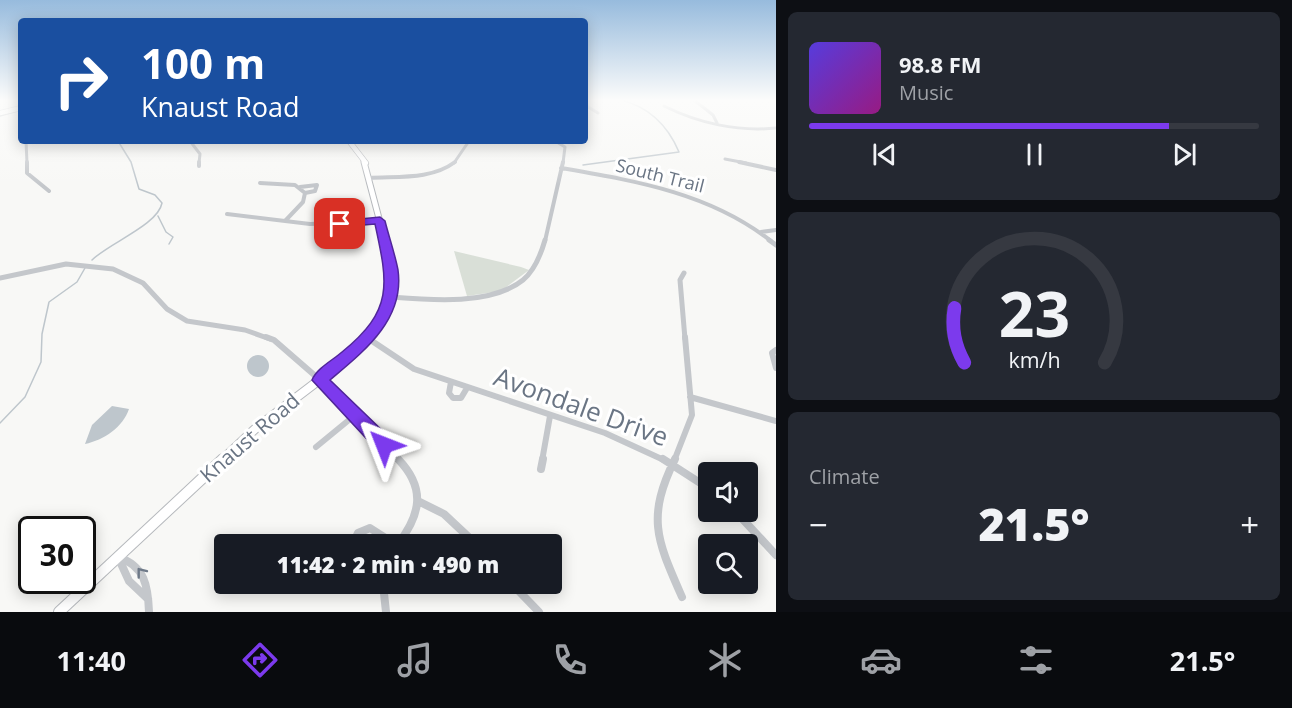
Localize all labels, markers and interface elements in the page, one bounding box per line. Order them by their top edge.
text: 100 m [141,34,265,91]
icon: right [42,42,120,120]
text: 98.8 FM [899,49,982,79]
text: Music [899,79,953,106]
text: Knaust Road [141,88,300,125]
icon: previous [868,138,901,171]
icon: pause [1018,138,1051,171]
icon: next [1168,138,1201,171]
street label: South Trail [614,152,707,198]
pin [314,198,365,249]
icon: arrive [323,207,356,240]
text: 23 [998,270,1070,355]
text: km/h [1008,345,1060,374]
street label: Avondale Drive [489,358,673,454]
street label: Knaust Road [194,386,305,488]
position arrow [352,413,416,477]
map controls [698,462,758,594]
button: sound [698,462,758,522]
text: Climate [809,463,880,490]
text: 21.5° [978,493,1090,554]
text: − [809,502,828,547]
text: + [1240,502,1259,547]
speed limit sign: 30 [18,516,96,594]
button: search [698,534,758,594]
text: 11:42 · 2 min · 490 m [277,549,499,579]
one-way arrow [137,568,148,579]
icon: directions [239,639,281,681]
icon: music [394,639,436,681]
icon: phone [549,639,591,681]
icon: climate [704,639,746,681]
icon: car [860,639,902,681]
icon: filters [1015,639,1057,681]
text: 11:40 [57,642,126,679]
text: 21.5° [1170,642,1235,679]

